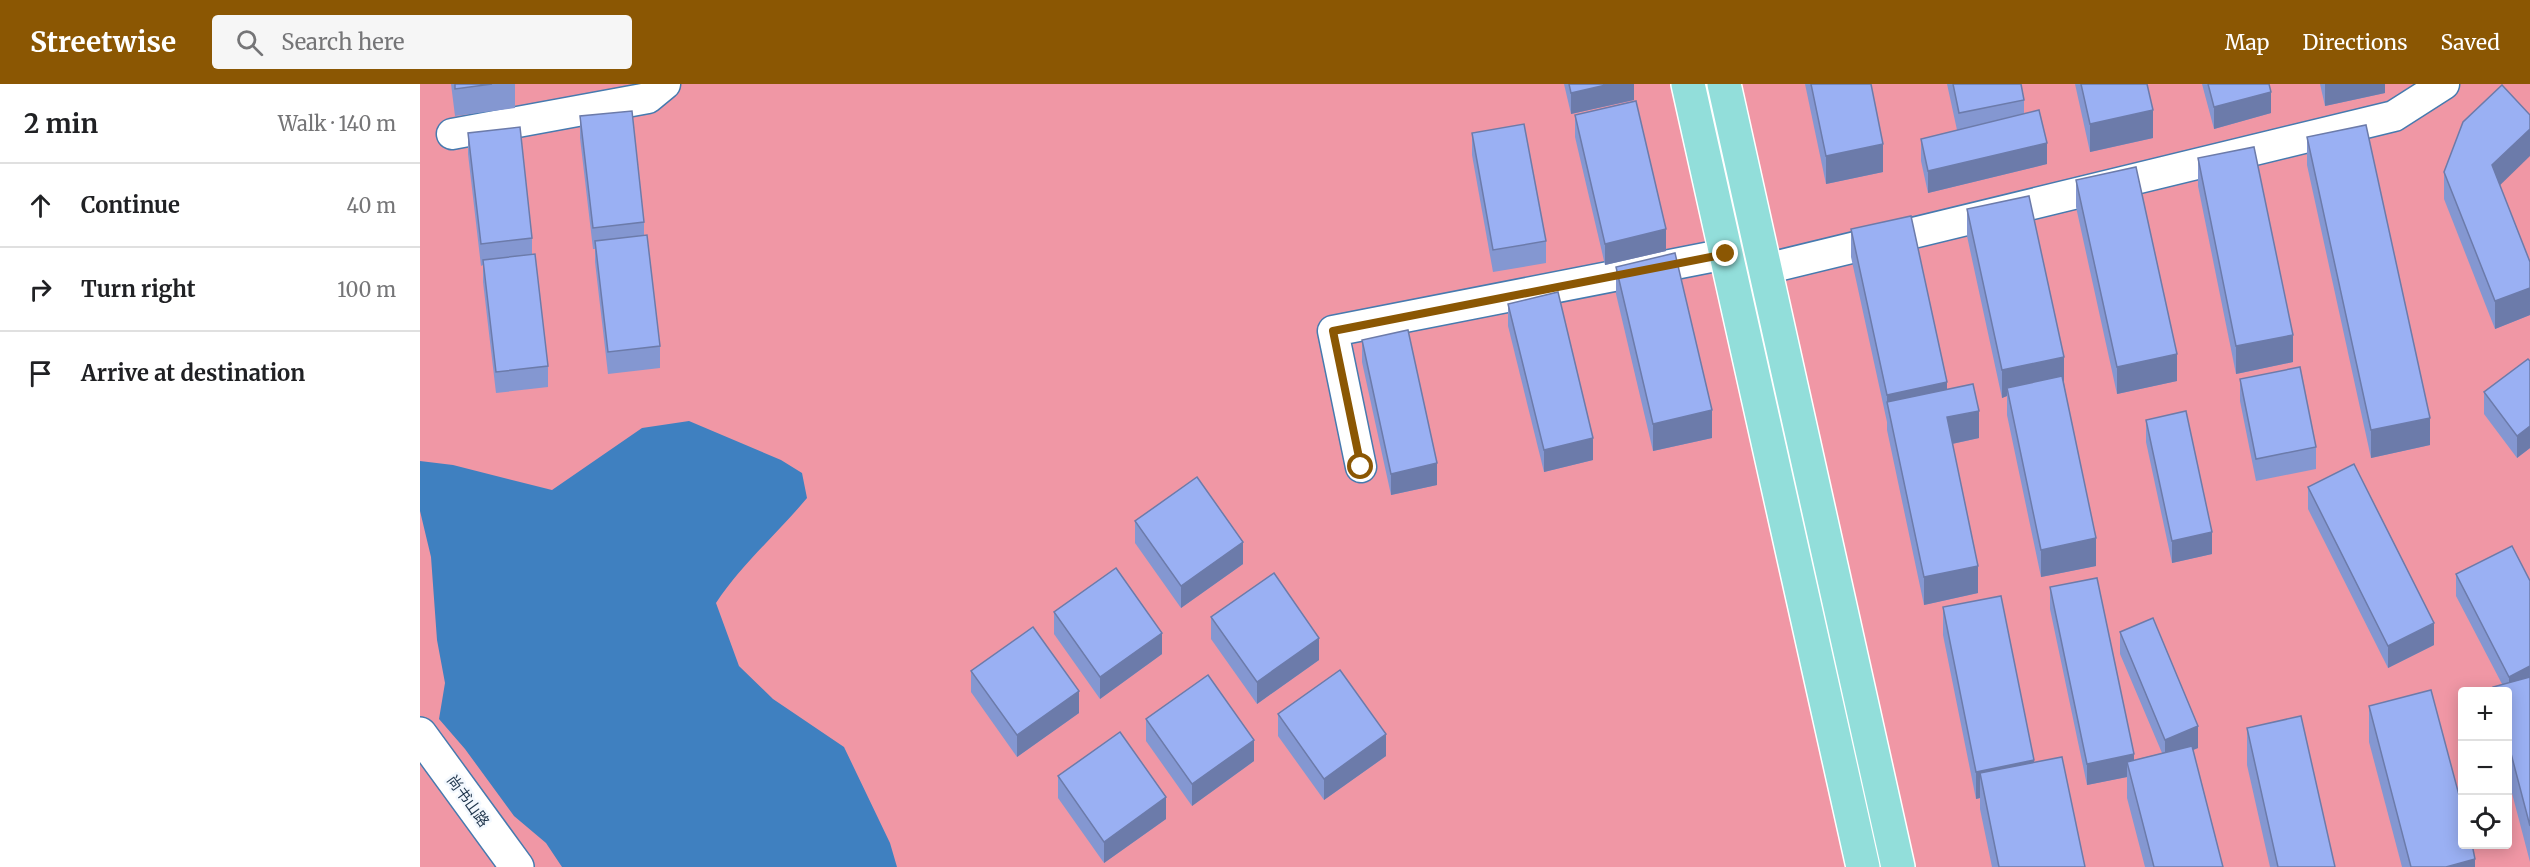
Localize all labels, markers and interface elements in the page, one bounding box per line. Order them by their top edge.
search box [212,15,632,69]
text: Streetwise [30,24,176,60]
icon: search [233,26,266,59]
text: Search here [281,28,405,56]
text: Map [2225,29,2269,56]
text: Directions [2302,29,2407,56]
text: Saved [2440,29,2500,56]
text: 2 min [24,107,98,140]
text: Walk · 140 m [278,111,396,136]
icon: ahead [24,189,57,222]
text: Continue [81,191,180,219]
text: 40 m [346,193,396,218]
route end [1712,240,1738,266]
icon: right [24,273,57,306]
text: Turn right [81,275,195,303]
text: 100 m [337,277,396,302]
icon: arrive [24,357,57,390]
text: Arrive at destination [81,359,305,387]
route start [1347,453,1373,479]
map controls [2458,687,2512,849]
button: + [2458,687,2512,741]
button: − [2458,741,2512,795]
street label: 尚书山路 [443,771,494,831]
button: locate [2458,795,2512,849]

